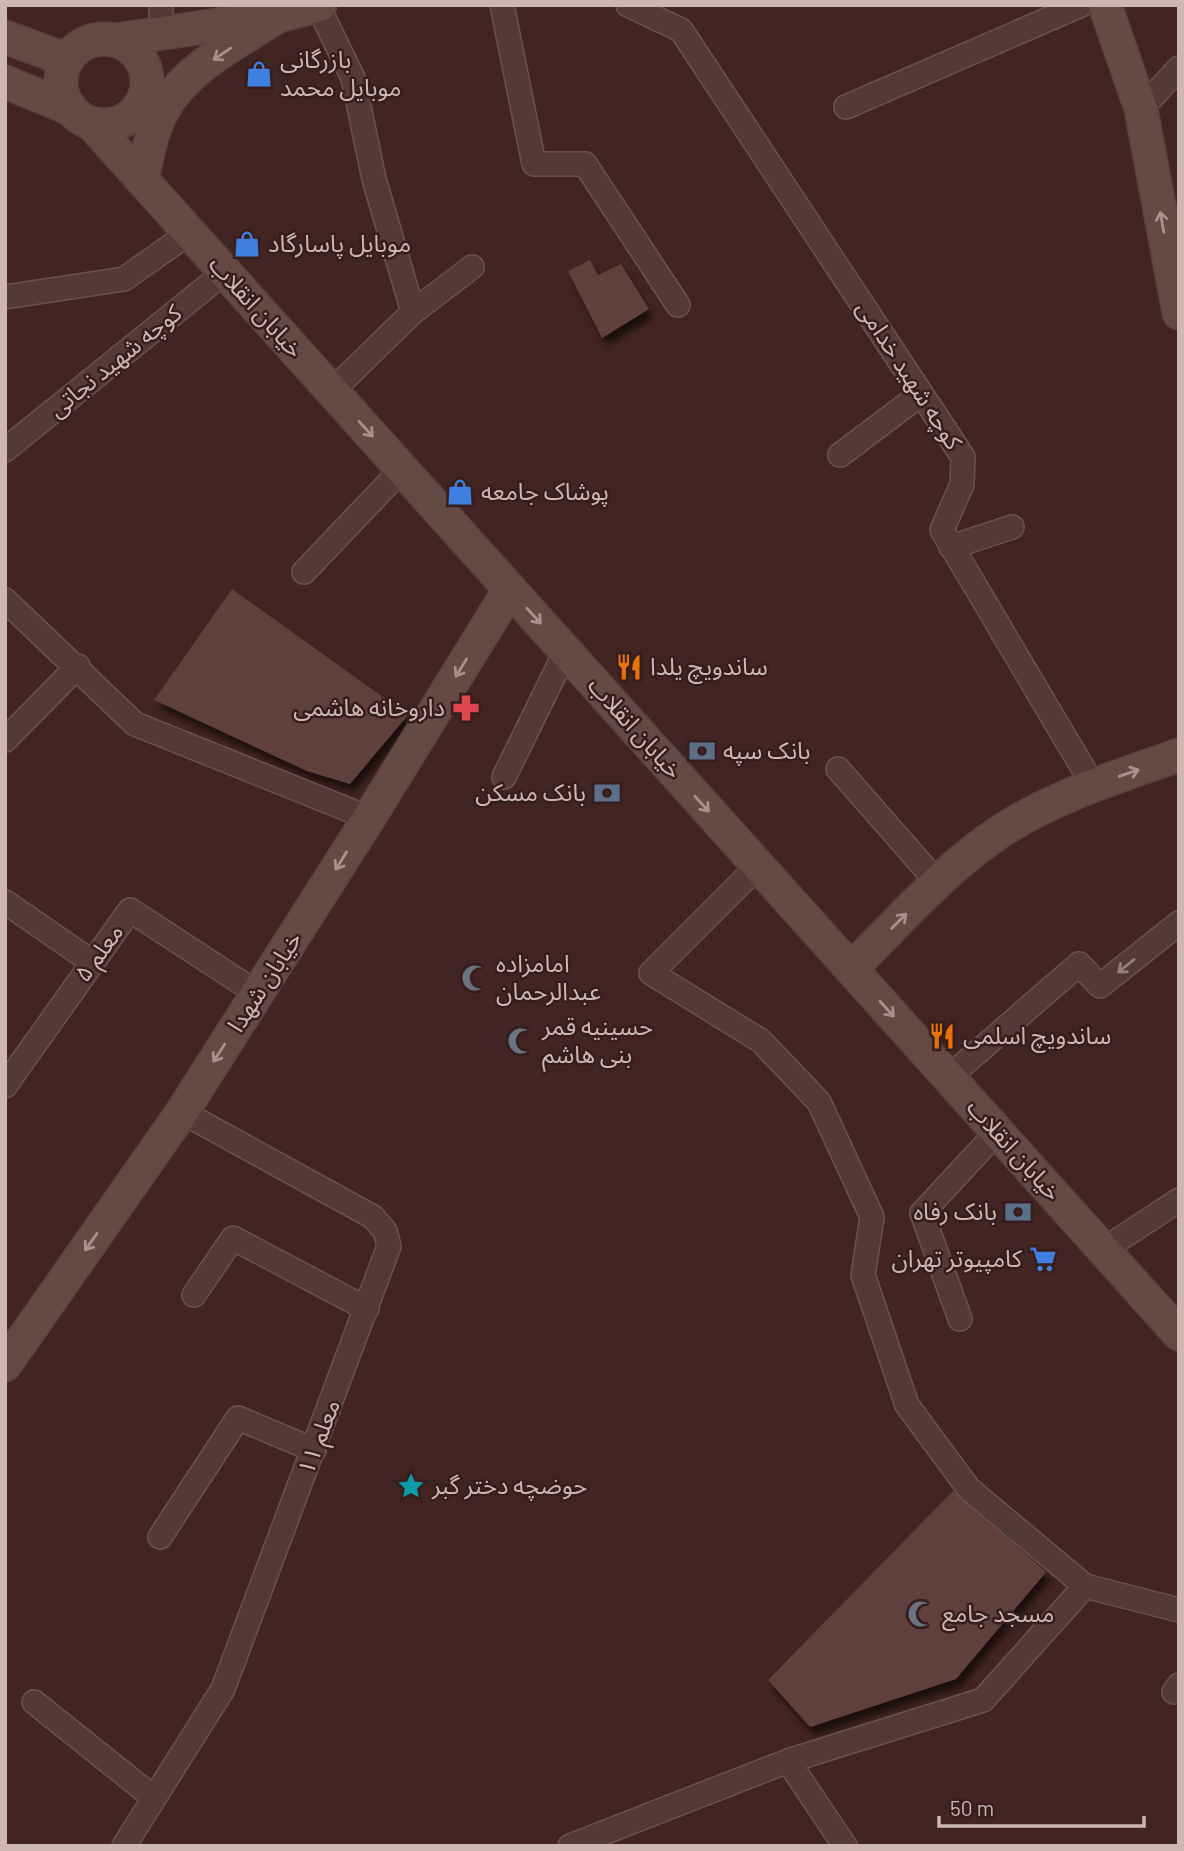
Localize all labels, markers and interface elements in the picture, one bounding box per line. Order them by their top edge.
place label: بازرگانی موبایل محمد [280,44,401,102]
one-way arrow [212,47,232,61]
shop icon: بازرگانی موبایل محمد [244,59,274,89]
one-way arrow [1155,211,1168,234]
place label: موبایل پاسارگاد [268,228,411,259]
shop icon: موبایل پاسارگاد [232,229,262,259]
street label: خیابان انقلاب [203,249,310,364]
street label: کوچه شهید خدامی [849,294,970,456]
street label: کوچه شهید نجاتی [42,297,189,424]
one-way arrow [357,420,374,437]
place label: پوشاک جامعه [481,476,609,507]
shop icon: پوشاک جامعه [445,477,475,507]
one-way arrow [526,607,542,625]
place label: ساندویچ یلدا [650,651,768,684]
restaurant icon: ساندویچ یلدا [614,652,644,682]
one-way arrow [454,658,468,678]
street label: خیابان انقلاب [582,670,689,785]
place label: داروخانه هاشمی [293,692,445,722]
pharmacy icon: داروخانه هاشمی [451,693,481,723]
place label: بانک سپه [723,735,811,766]
bank icon: بانک سپه [687,736,717,766]
one-way arrow [1117,766,1139,778]
place label: بانک مسکن [475,777,586,806]
bank icon: بانک مسکن [592,778,622,808]
one-way arrow [694,795,710,813]
one-way arrow [334,851,348,871]
one-way arrow [891,913,908,930]
street label: معلم ۵ [67,918,132,989]
street label: خیابان شهدا [220,925,308,1038]
place label: امامزاده عبدالرحمان [496,948,601,1006]
one-way arrow [1117,958,1135,974]
mosque icon: امامزاده عبدالرحمان [460,963,490,993]
one-way arrow [879,1000,895,1018]
place label: حسینیه قمر بنی هاشم [541,1011,653,1072]
place label: ساندویچ اسلمی [963,1020,1111,1053]
restaurant icon: ساندویچ اسلمی [927,1021,957,1051]
mosque icon: حسینیه قمر بنی هاشم [506,1026,536,1056]
one-way arrow [212,1043,226,1063]
street label: خیابان انقلاب [961,1092,1068,1207]
place label: بانک رفاه [913,1196,997,1226]
bank icon: بانک رفاه [1003,1197,1033,1227]
one-way arrow [84,1231,98,1251]
place label: کامپیوتر تهران [891,1243,1023,1274]
supermarket icon: کامپیوتر تهران [1028,1244,1058,1274]
street label: معلم ۱۱ [290,1395,349,1480]
place label: حوضچه دختر گبر [431,1470,587,1501]
place icon: حوضچه دختر گبر [396,1471,426,1501]
place label: مسجد جامع [942,1598,1054,1631]
mosque icon: مسجد جامع [906,1599,936,1629]
scale bar [939,1784,1144,1828]
text: 50 m [950,1795,994,1820]

